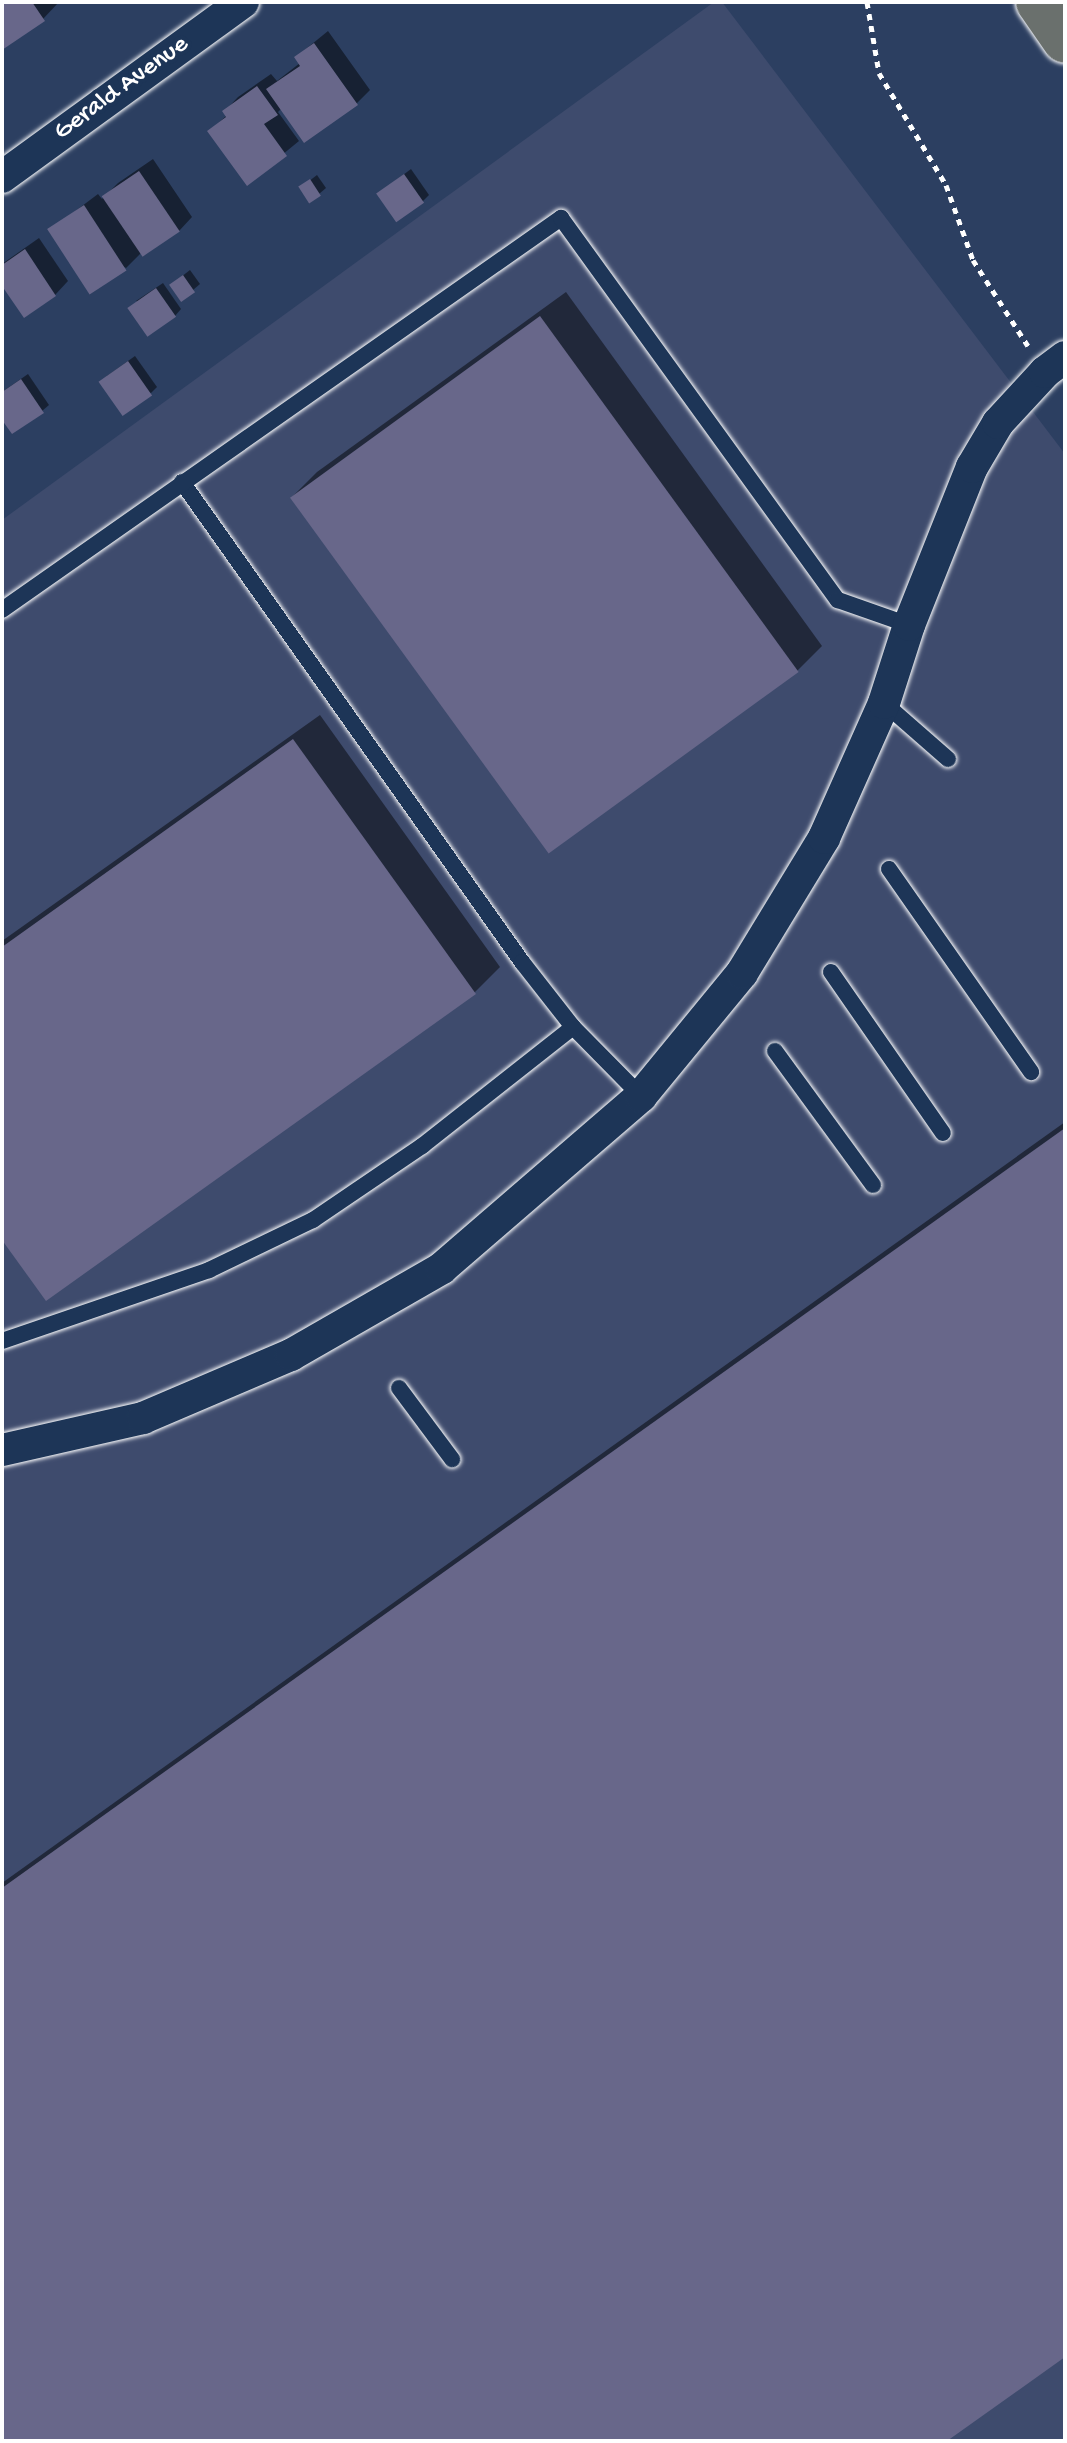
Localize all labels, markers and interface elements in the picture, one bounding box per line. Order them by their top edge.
street label: Gerald Avenue [49,30,195,148]

